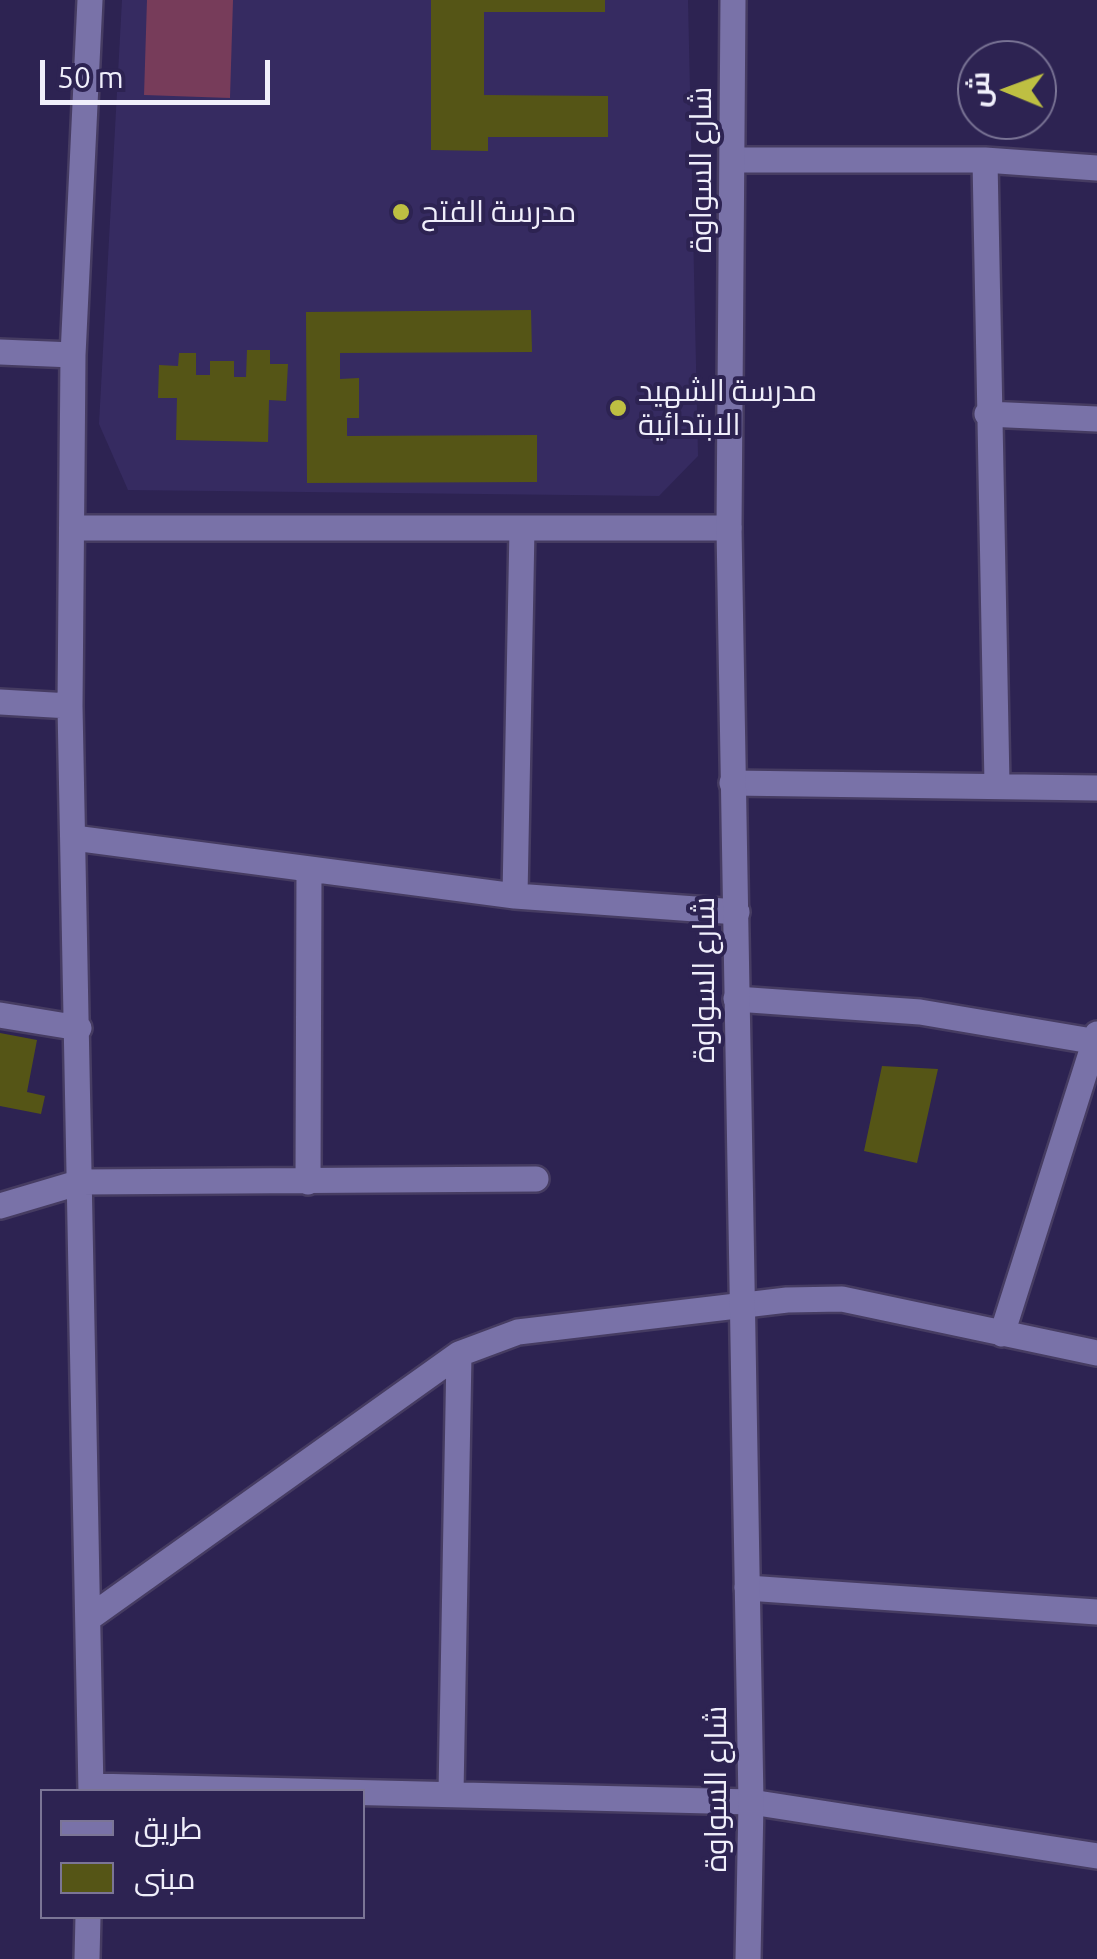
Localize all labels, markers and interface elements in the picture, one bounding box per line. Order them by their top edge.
scale bar [45,40,275,102]
north arrow [957,40,1057,140]
text: 50 m [57,60,124,94]
text: ش [963,71,994,108]
street label: شارع السواوة [683,87,719,253]
place label: مدرسة الفتح [421,194,576,230]
marker: مدرسة الفتح [390,201,412,223]
place label: مدرسة الشهيد الابتدائية [638,373,817,444]
marker: مدرسة الشهيد الابتدائية [607,397,629,419]
street label: شارع السواوة [686,897,722,1063]
street label: شارع السواوة [698,1706,734,1872]
legend [40,1789,365,1919]
text: طريق [134,1811,203,1845]
text: مبنى [134,1861,195,1895]

